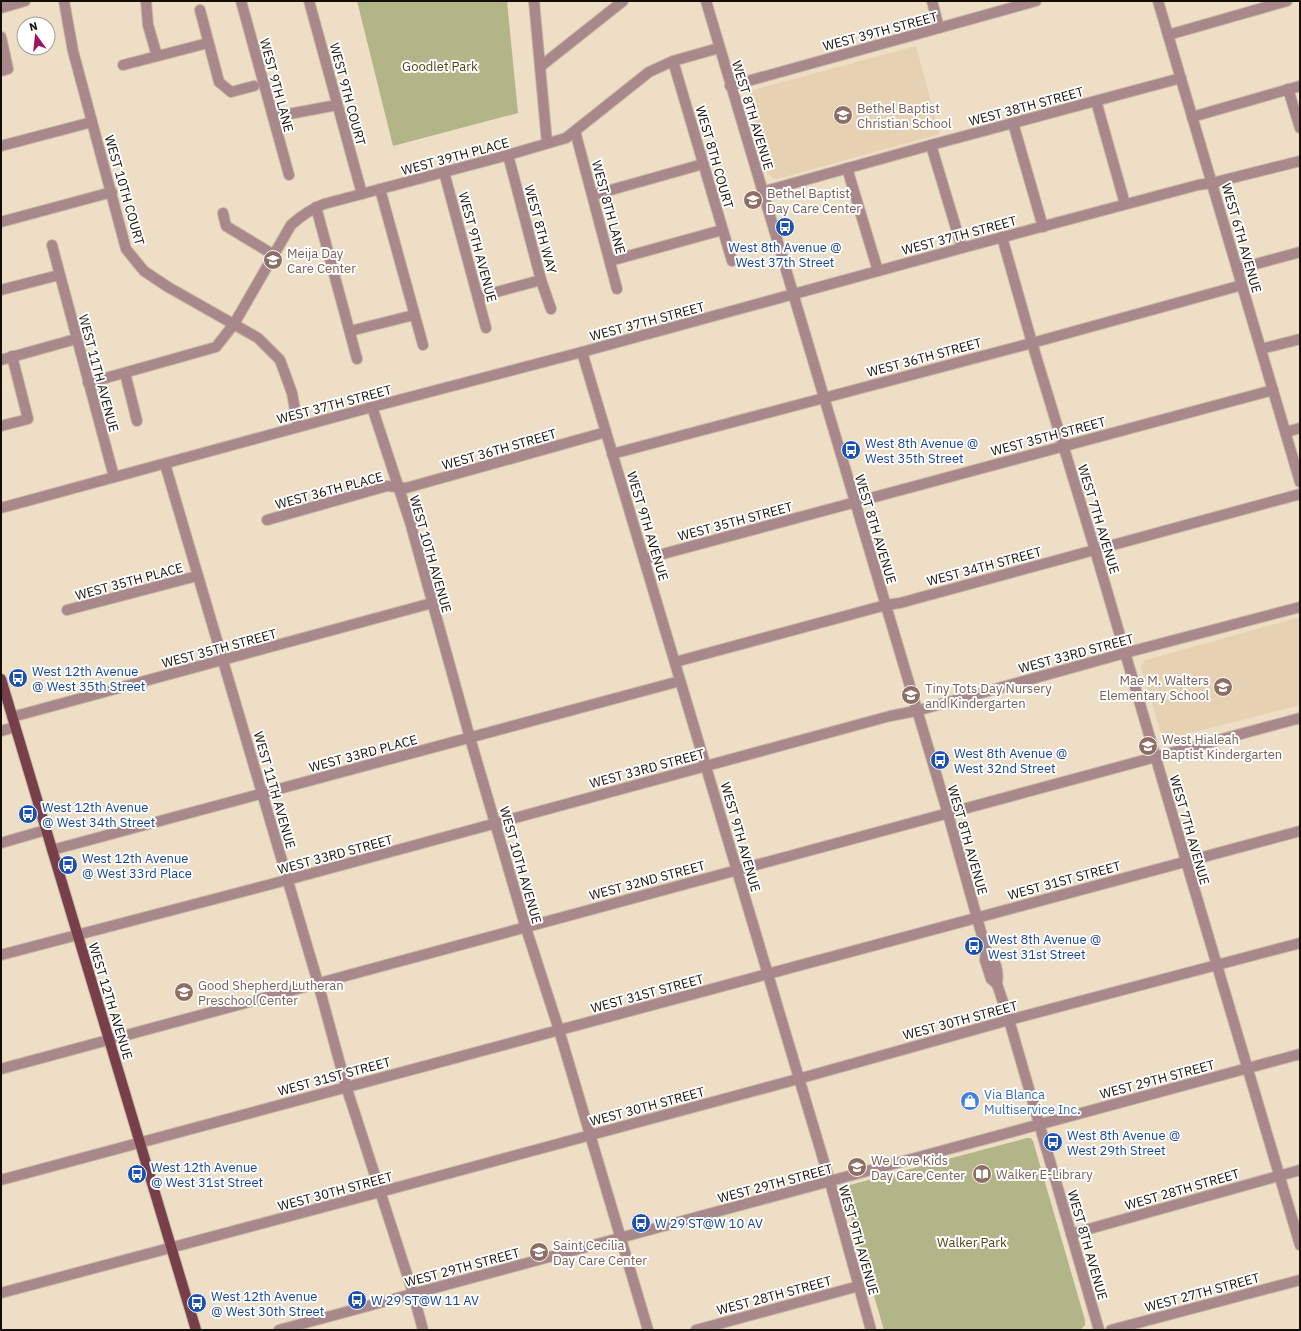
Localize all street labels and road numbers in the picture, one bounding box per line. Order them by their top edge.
street label: WEST 39TH STREET [821,8,940,55]
street label: WEST 9TH LANE [256,36,297,134]
street label: WEST 9TH COURT [326,41,370,148]
street label: WEST 8TH AVENUE [728,58,777,172]
street label: WEST 38TH STREET [967,83,1086,130]
street label: WEST 8TH COURT [692,104,737,211]
street label: WEST 10TH COURT [101,133,149,248]
street label: WEST 39TH PLACE [399,134,511,179]
street label: WEST 8TH LANE [588,158,629,256]
street label: WEST 6TH AVENUE [1218,181,1265,295]
street label: WEST 8TH WAY [520,183,561,276]
street label: WEST 9TH AVENUE [455,190,500,304]
street label: WEST 37TH STREET [900,212,1019,259]
street label: WEST 37TH STREET [588,298,707,345]
street label: WEST 11TH AVENUE [75,312,122,434]
street label: WEST 36TH STREET [865,334,984,381]
street label: WEST 37TH STREET [275,381,394,428]
street label: WEST 35TH STREET [989,413,1108,460]
street label: WEST 36TH STREET [440,425,559,474]
street label: WEST 7TH AVENUE [1074,462,1123,576]
street label: WEST 36TH PLACE [273,468,385,513]
street label: WEST 9TH AVENUE [623,469,672,583]
street label: WEST 8TH AVENUE [851,472,900,586]
street label: WEST 10TH AVENUE [406,494,455,615]
street label: WEST 35TH STREET [676,498,795,545]
street label: WEST 34TH STREET [925,543,1044,590]
street label: WEST 35TH PLACE [73,559,185,604]
street label: WEST 35TH STREET [160,625,279,672]
street label: WEST 33RD STREET [1017,630,1136,677]
street label: WEST 11TH AVENUE [250,730,299,851]
street label: WEST 33RD PLACE [307,731,419,776]
street label: WEST 33RD STREET [588,745,707,792]
street label: WEST 7TH AVENUE [1166,773,1213,887]
street label: WEST 9TH AVENUE [717,780,764,894]
street label: WEST 8TH AVENUE [944,783,991,897]
street label: WEST 10TH AVENUE [496,805,545,926]
street label: WEST 33RD STREET [276,831,395,878]
street label: WEST 32ND STREET [587,857,708,904]
street label: WEST 31ST STREET [1006,857,1123,904]
street label: WEST 12TH AVENUE [85,941,136,1062]
street label: WEST 31ST STREET [589,970,706,1017]
street label: WEST 30TH STREET [901,997,1020,1044]
street label: WEST 31ST STREET [276,1053,393,1100]
street label: WEST 29TH STREET [1098,1056,1217,1103]
street label: WEST 30TH STREET [588,1083,707,1130]
street label: WEST 29TH STREET [716,1160,835,1207]
street label: WEST 28TH STREET [1123,1165,1242,1214]
street label: WEST 30TH STREET [276,1168,395,1215]
street label: WEST 9TH AVENUE [835,1183,882,1297]
street label: WEST 8TH AVENUE [1064,1188,1111,1302]
street label: WEST 29TH STREET [403,1244,522,1291]
street label: WEST 27TH STREET [1143,1269,1262,1316]
street label: WEST 28TH STREET [715,1272,834,1319]

